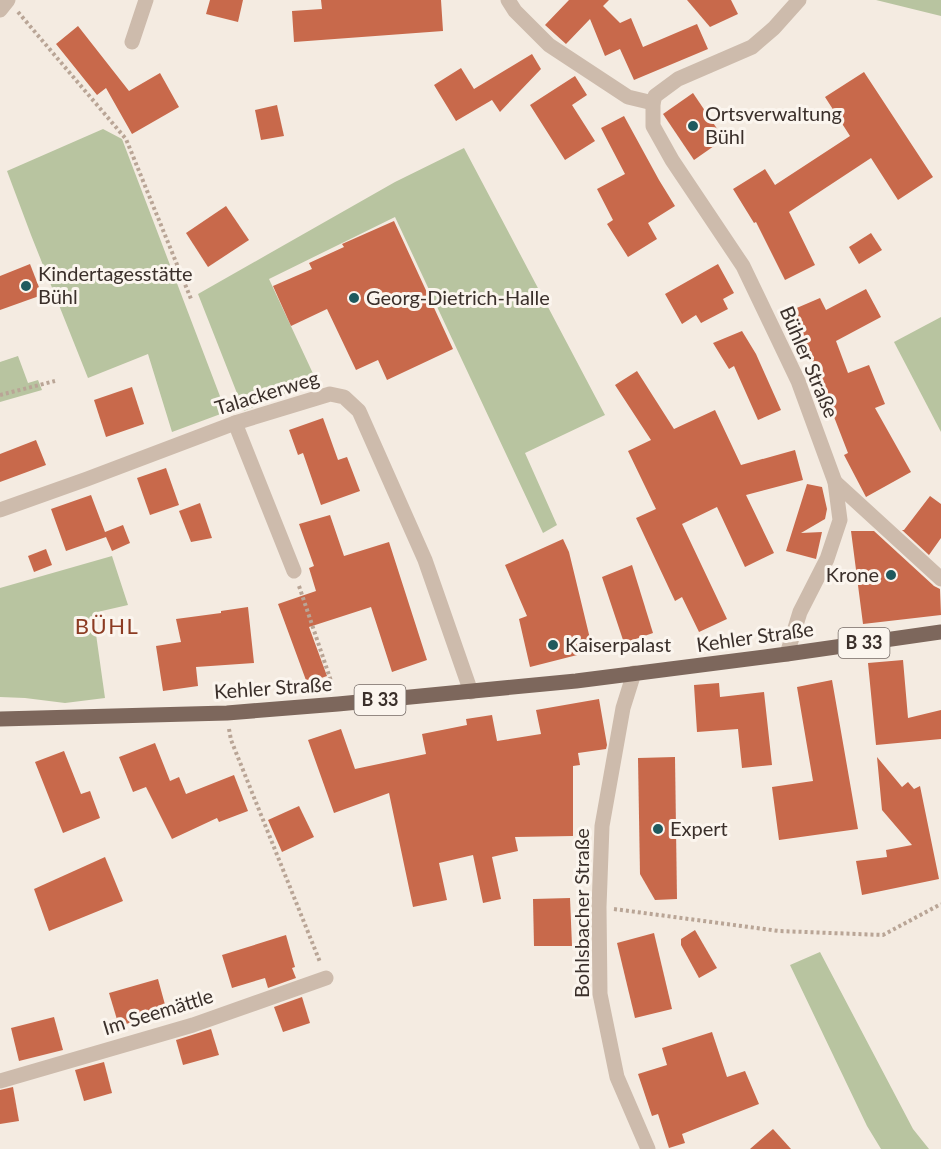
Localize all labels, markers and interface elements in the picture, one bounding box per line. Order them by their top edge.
place label: Ortsverwaltung Bühl [705,101,842,148]
marker: Ortsverwaltung Bühl [686,119,700,133]
place label: Kindertagesstätte Bühl [38,261,193,308]
marker: Kindertagesstätte Bühl [19,279,33,293]
place label: Georg-Dietrich-Halle [366,285,550,309]
marker: Georg-Dietrich-Halle [347,291,361,305]
street label: Bühler Straße [776,302,844,421]
street label: Talackerweg [212,365,322,419]
place label: Krone [826,562,879,586]
marker: Krone [884,568,898,582]
district label: BÜHL [75,612,139,639]
street label: Kehler Straße [695,616,815,656]
road number: B 33 [838,628,890,658]
place label: Kaiserpalast [565,632,671,656]
marker: Kaiserpalast [546,638,560,652]
street label: Kehler Straße [213,671,333,703]
road number: B 33 [354,685,406,715]
place label: Expert [670,816,728,840]
marker: Expert [651,822,665,836]
street label: Bohlsbacher Straße [569,828,593,998]
street label: Im Seemättle [100,983,216,1039]

